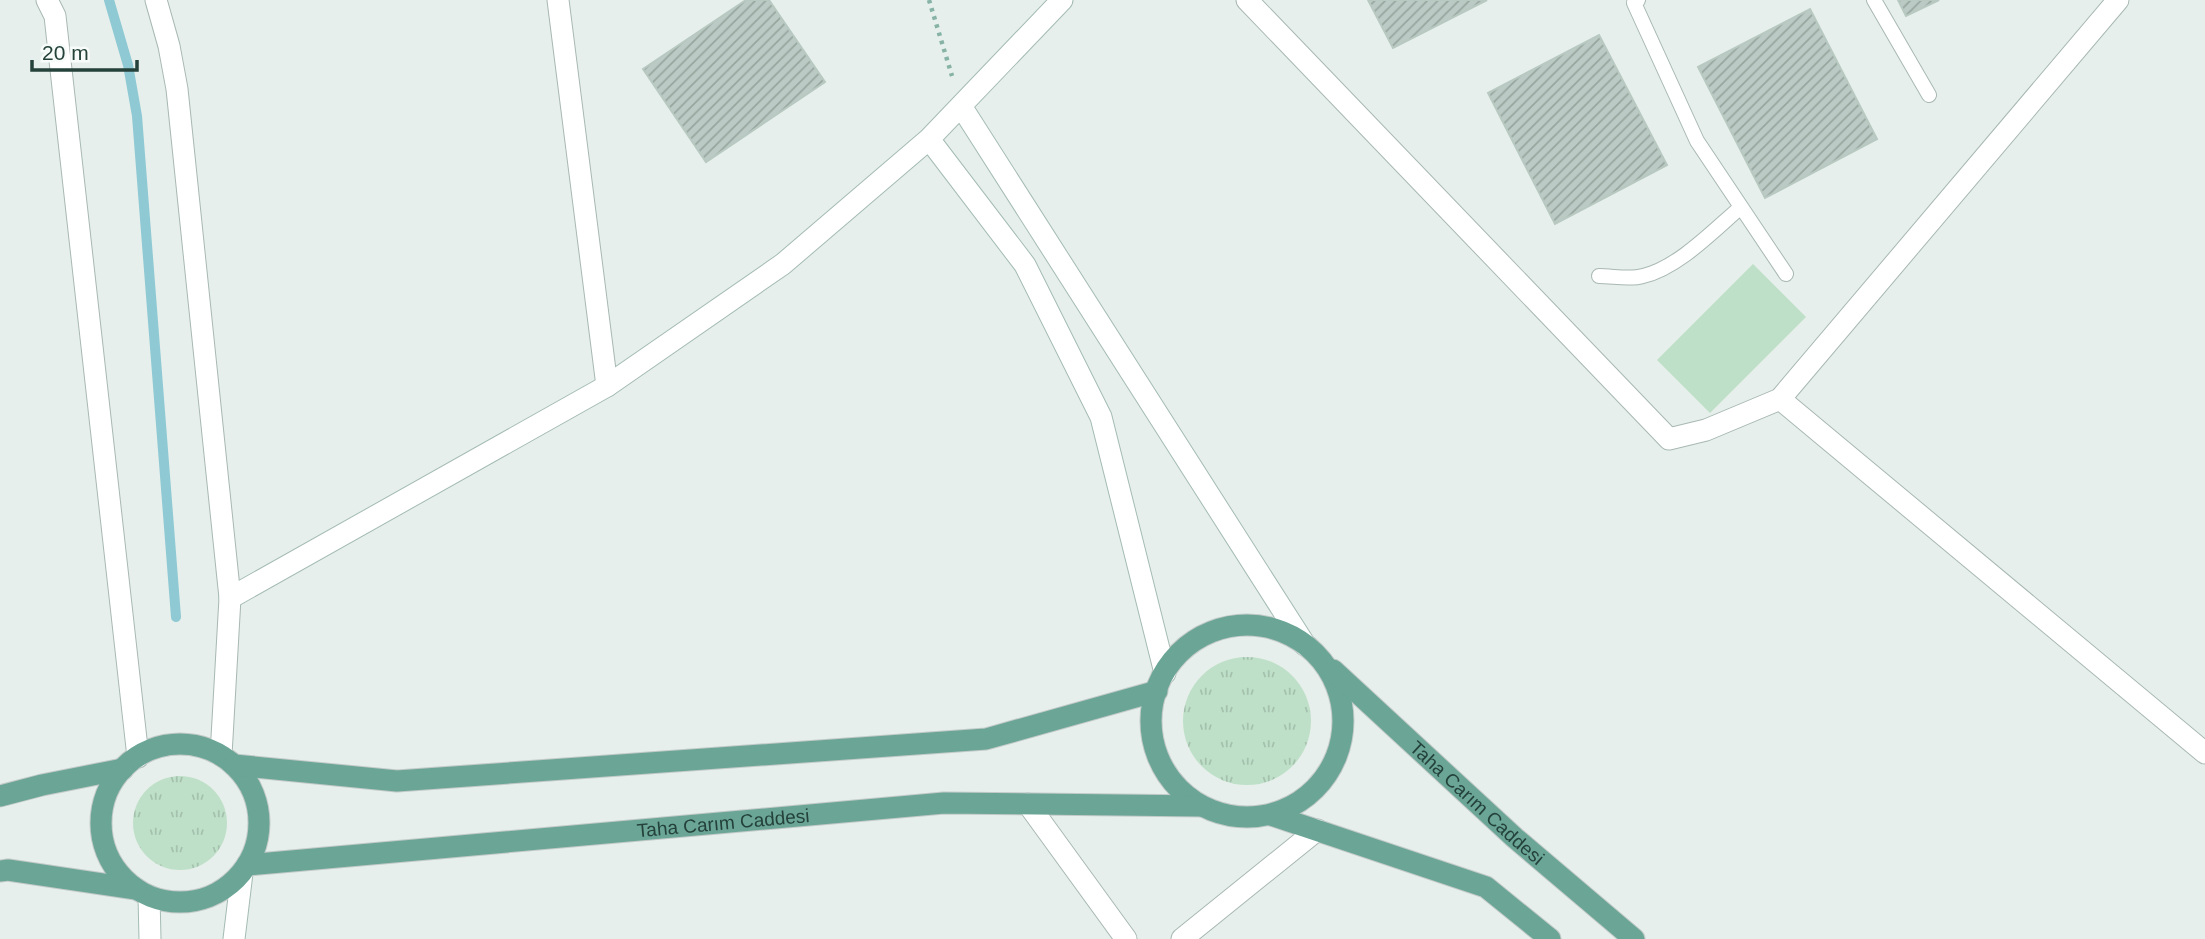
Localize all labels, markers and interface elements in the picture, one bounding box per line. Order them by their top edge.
scale bar [32,28,136,72]
text: 20 m [42,41,89,64]
street label: Taha Carım Caddesi [1406,736,1548,869]
street label: Taha Carım Caddesi [636,805,810,841]

